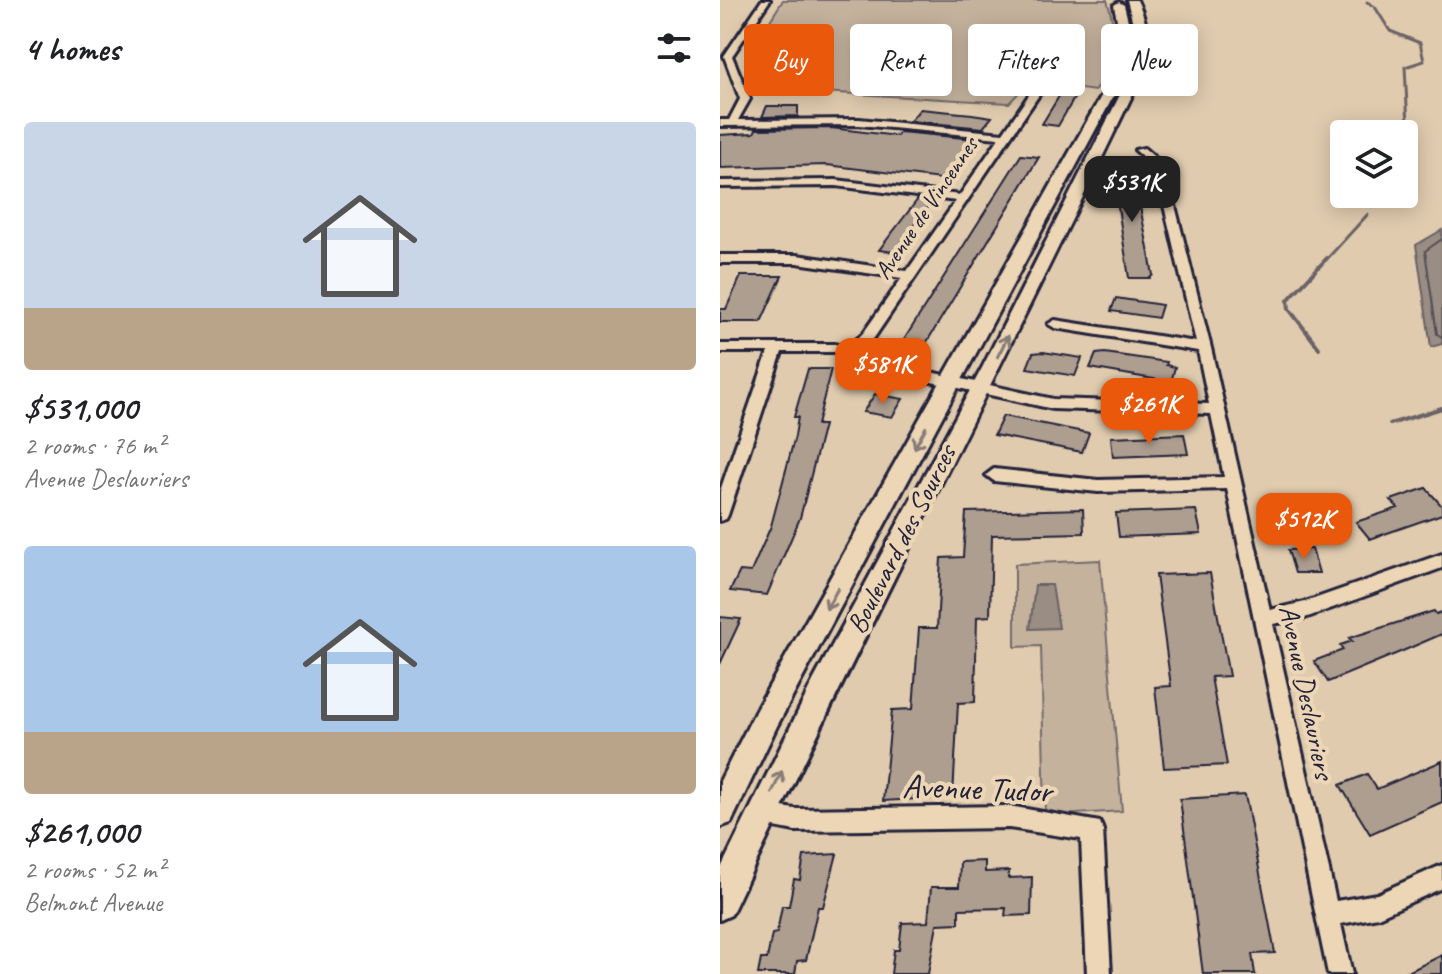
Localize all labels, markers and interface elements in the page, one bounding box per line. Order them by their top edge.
chip: Buy [744,24,834,96]
chip: Rent [850,24,952,96]
chip: Filters [968,24,1085,96]
chip: New [1101,24,1198,96]
icon: filters [652,26,696,70]
text: 4 homes [24,27,120,70]
map controls [1330,120,1418,208]
button: layers [1330,120,1418,208]
street label: Avenue de Vincennes [867,130,986,285]
pin: $531K [1076,156,1188,224]
text: $531K [1102,165,1162,198]
icon: home [288,174,432,318]
one-way arrow [996,334,1011,358]
pin: $581K [827,338,939,406]
text: $581K [853,347,913,380]
pin: $261K [1093,378,1205,446]
text: $531,000 [24,386,137,429]
text: $261K [1119,387,1179,420]
one-way arrow [911,426,927,450]
text: 2 rooms · 76 m² [24,429,165,462]
street label: Boulevard des Sources [838,437,965,639]
text: Avenue Deslauriers [24,462,188,495]
pin: $512K [1248,493,1360,561]
text: $512K [1274,502,1334,535]
one-way arrow [824,586,839,610]
icon: home [288,598,432,742]
street label: Avenue Deslauriers [1272,602,1343,784]
street label: Avenue Tudor [902,764,1056,812]
one-way arrow [770,771,785,795]
text: $261,000 [24,810,139,853]
text: 2 rooms · 52 m² [24,853,165,886]
text: Belmont Avenue [24,886,162,919]

